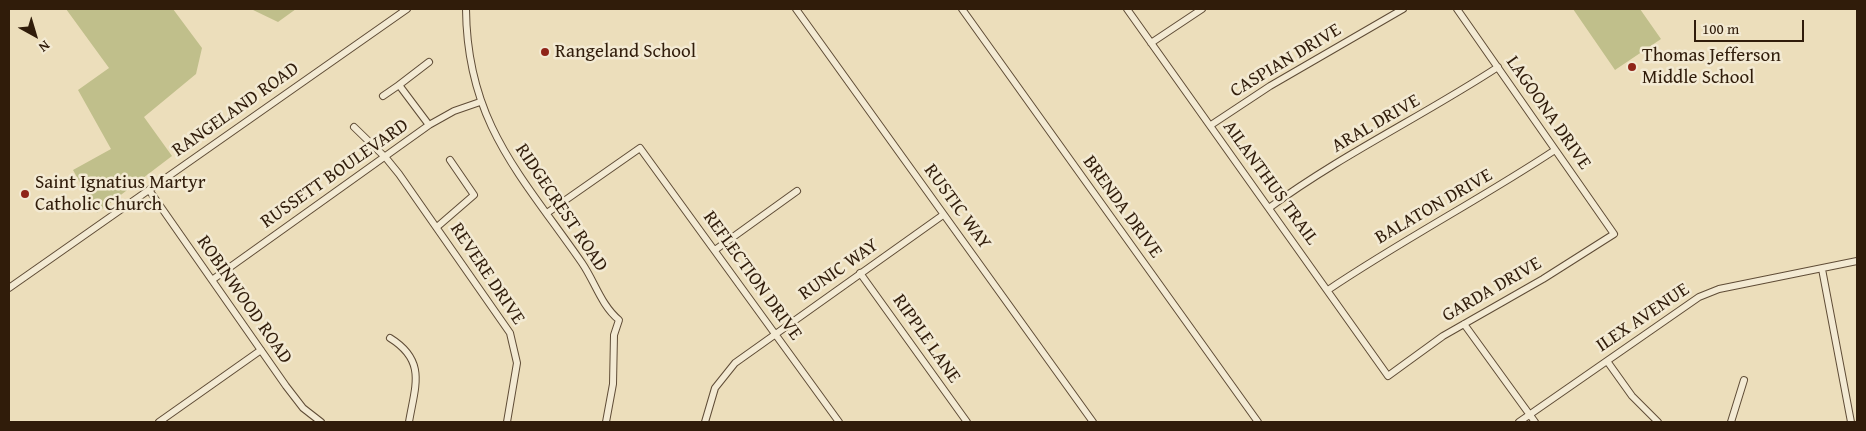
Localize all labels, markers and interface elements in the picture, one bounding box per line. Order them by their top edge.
north arrow [10,10,60,60]
scale bar [1696,10,1806,42]
text: 100 m [1702,18,1739,39]
street label: CASPIAN DRIVE [1226,19,1346,103]
text: N [35,36,54,57]
place label: Rangeland School [555,41,696,63]
place label: Thomas Jefferson Middle School [1642,45,1781,89]
marker: Rangeland School [539,46,551,58]
street label: LAGOONA DRIVE [1500,52,1596,174]
street label: RANGELAND ROAD [168,58,304,162]
marker: Thomas Jefferson Middle School [1626,61,1638,73]
street label: ARAL DRIVE [1328,90,1424,158]
street label: RUSSETT BOULEVARD [257,114,413,234]
street label: AILANTHUS TRAIL [1217,116,1323,250]
street label: RIDGECREST ROAD [510,140,612,276]
street label: BRENDA DRIVE [1077,151,1167,263]
street label: RUSTIC WAY [918,160,996,254]
street label: BALATON DRIVE [1371,164,1497,250]
place label: Saint Ignatius Martyr Catholic Church [35,172,206,216]
marker: Saint Ignatius Martyr Catholic Church [19,188,31,200]
street label: REFLECTION DRIVE [698,207,806,345]
street label: REVERE DRIVE [445,219,529,329]
street label: ROBINWOOD ROAD [191,232,297,368]
street label: RUNIC WAY [795,234,883,306]
street label: GARDA DRIVE [1438,252,1546,328]
street label: ILEX AVENUE [1592,279,1694,357]
street label: RIPPLE LANE [887,290,965,388]

